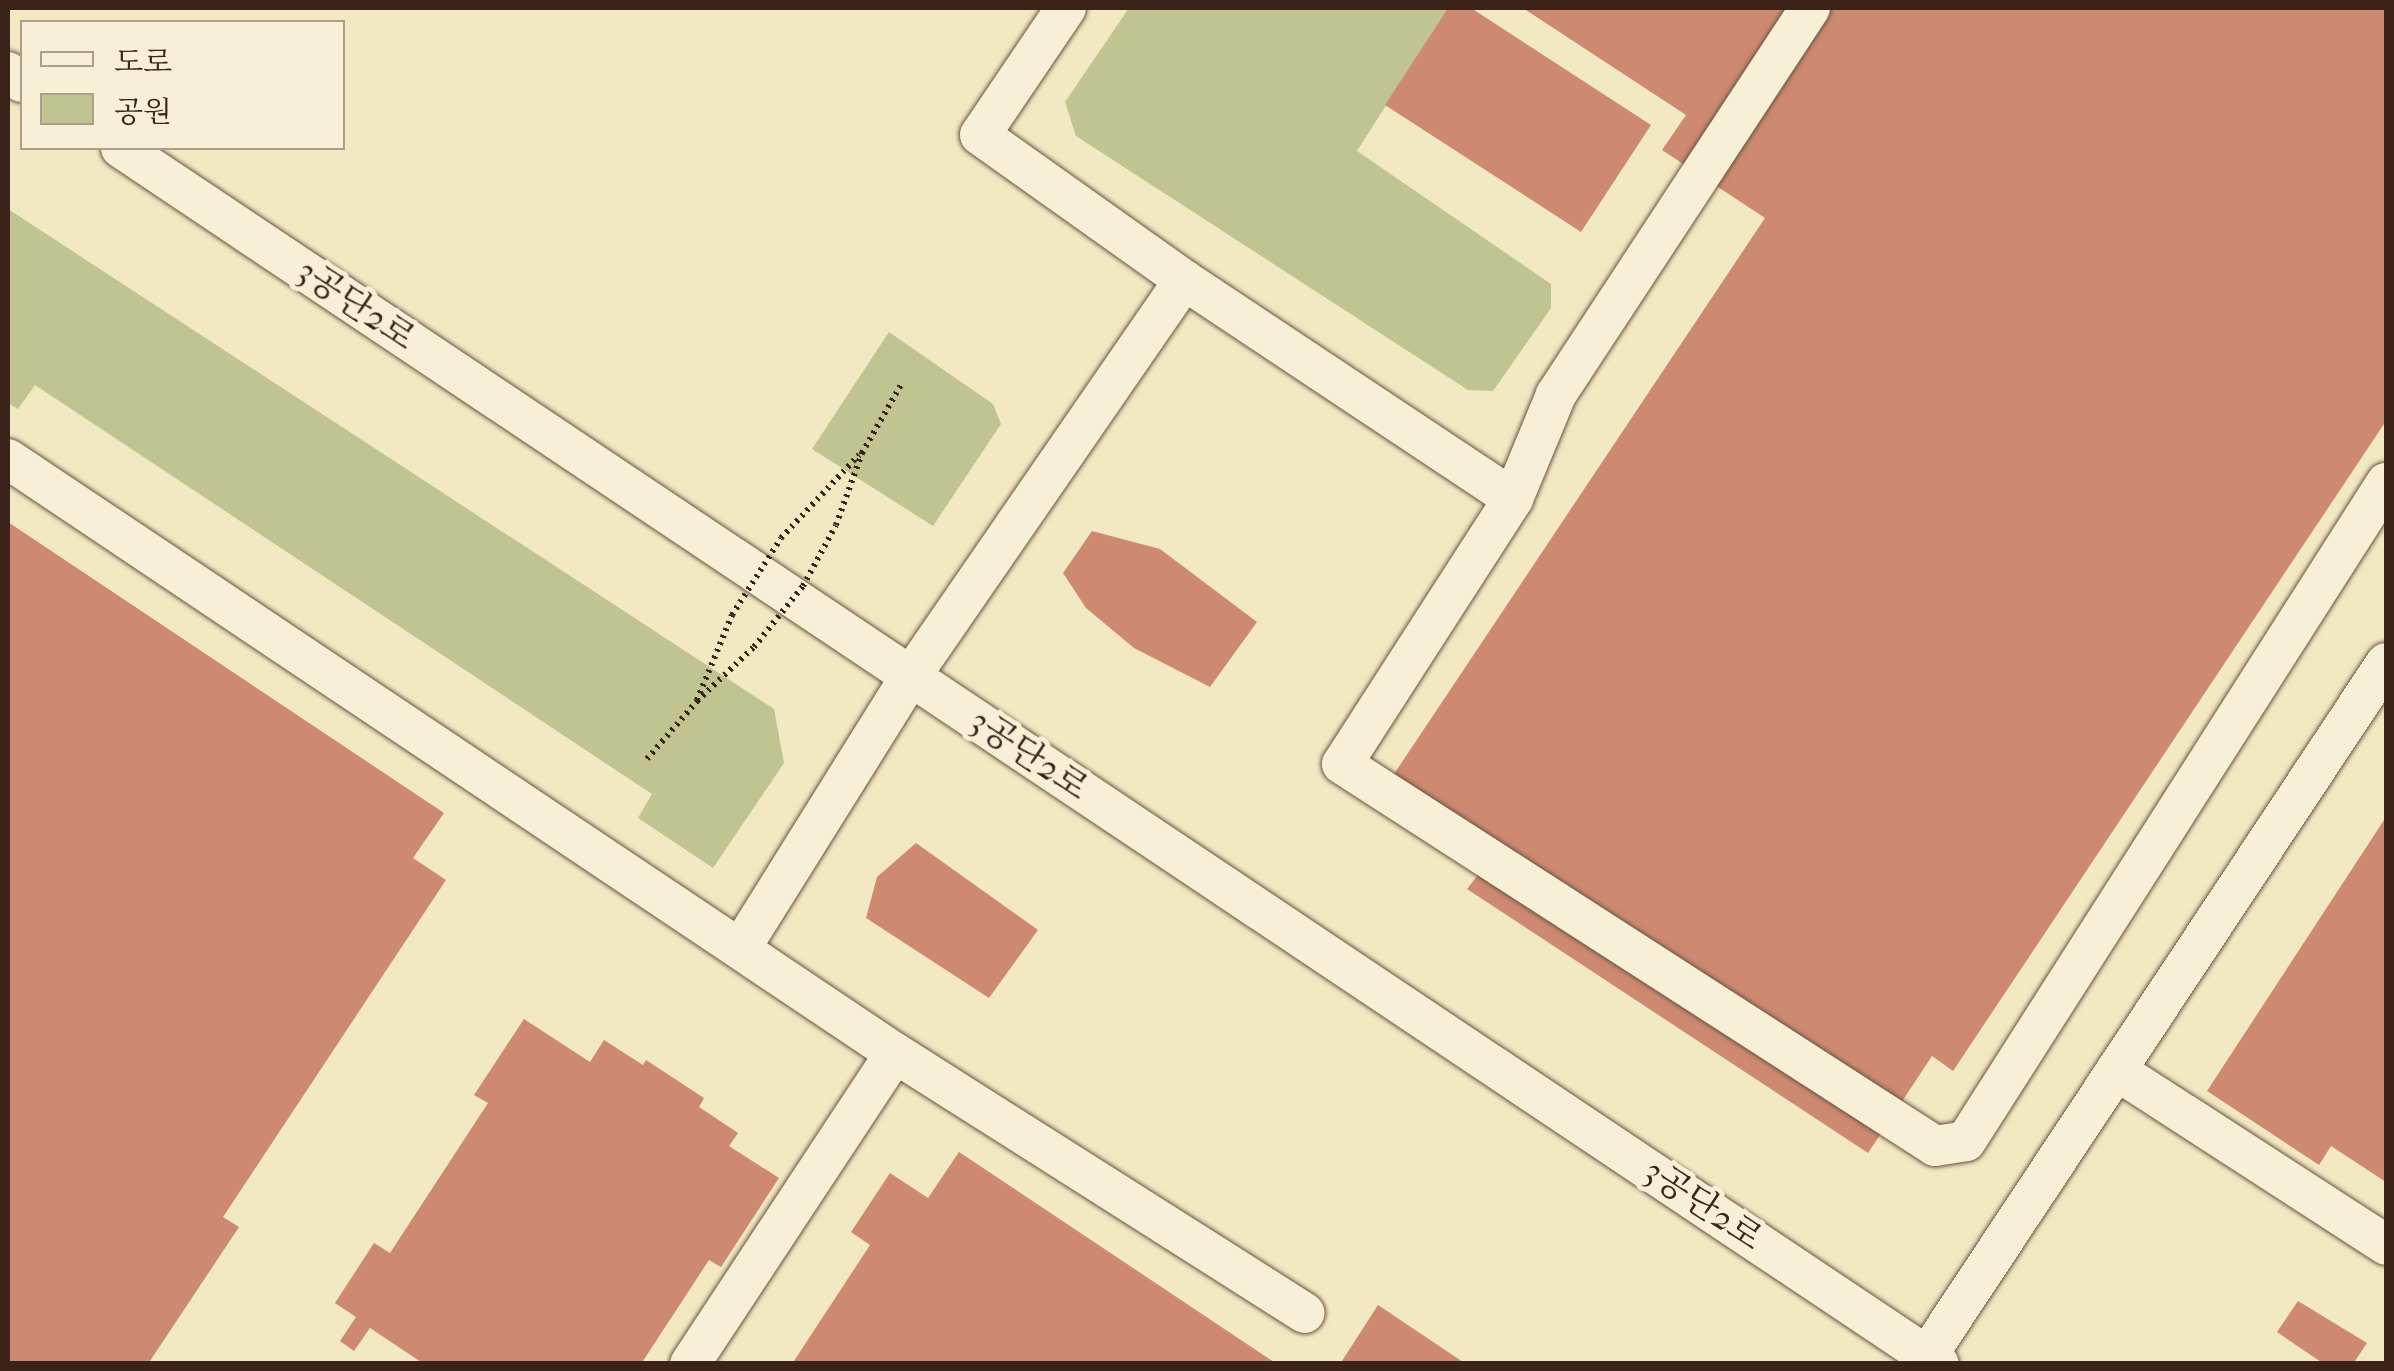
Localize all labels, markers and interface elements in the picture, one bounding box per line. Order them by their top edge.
legend [20,20,345,150]
text: 도로 [114,45,172,80]
text: 공원 [114,95,172,130]
street label: 3공단2로 [289,250,423,360]
street label: 3공단2로 [962,700,1096,810]
street label: 3공단2로 [1636,1150,1770,1260]

